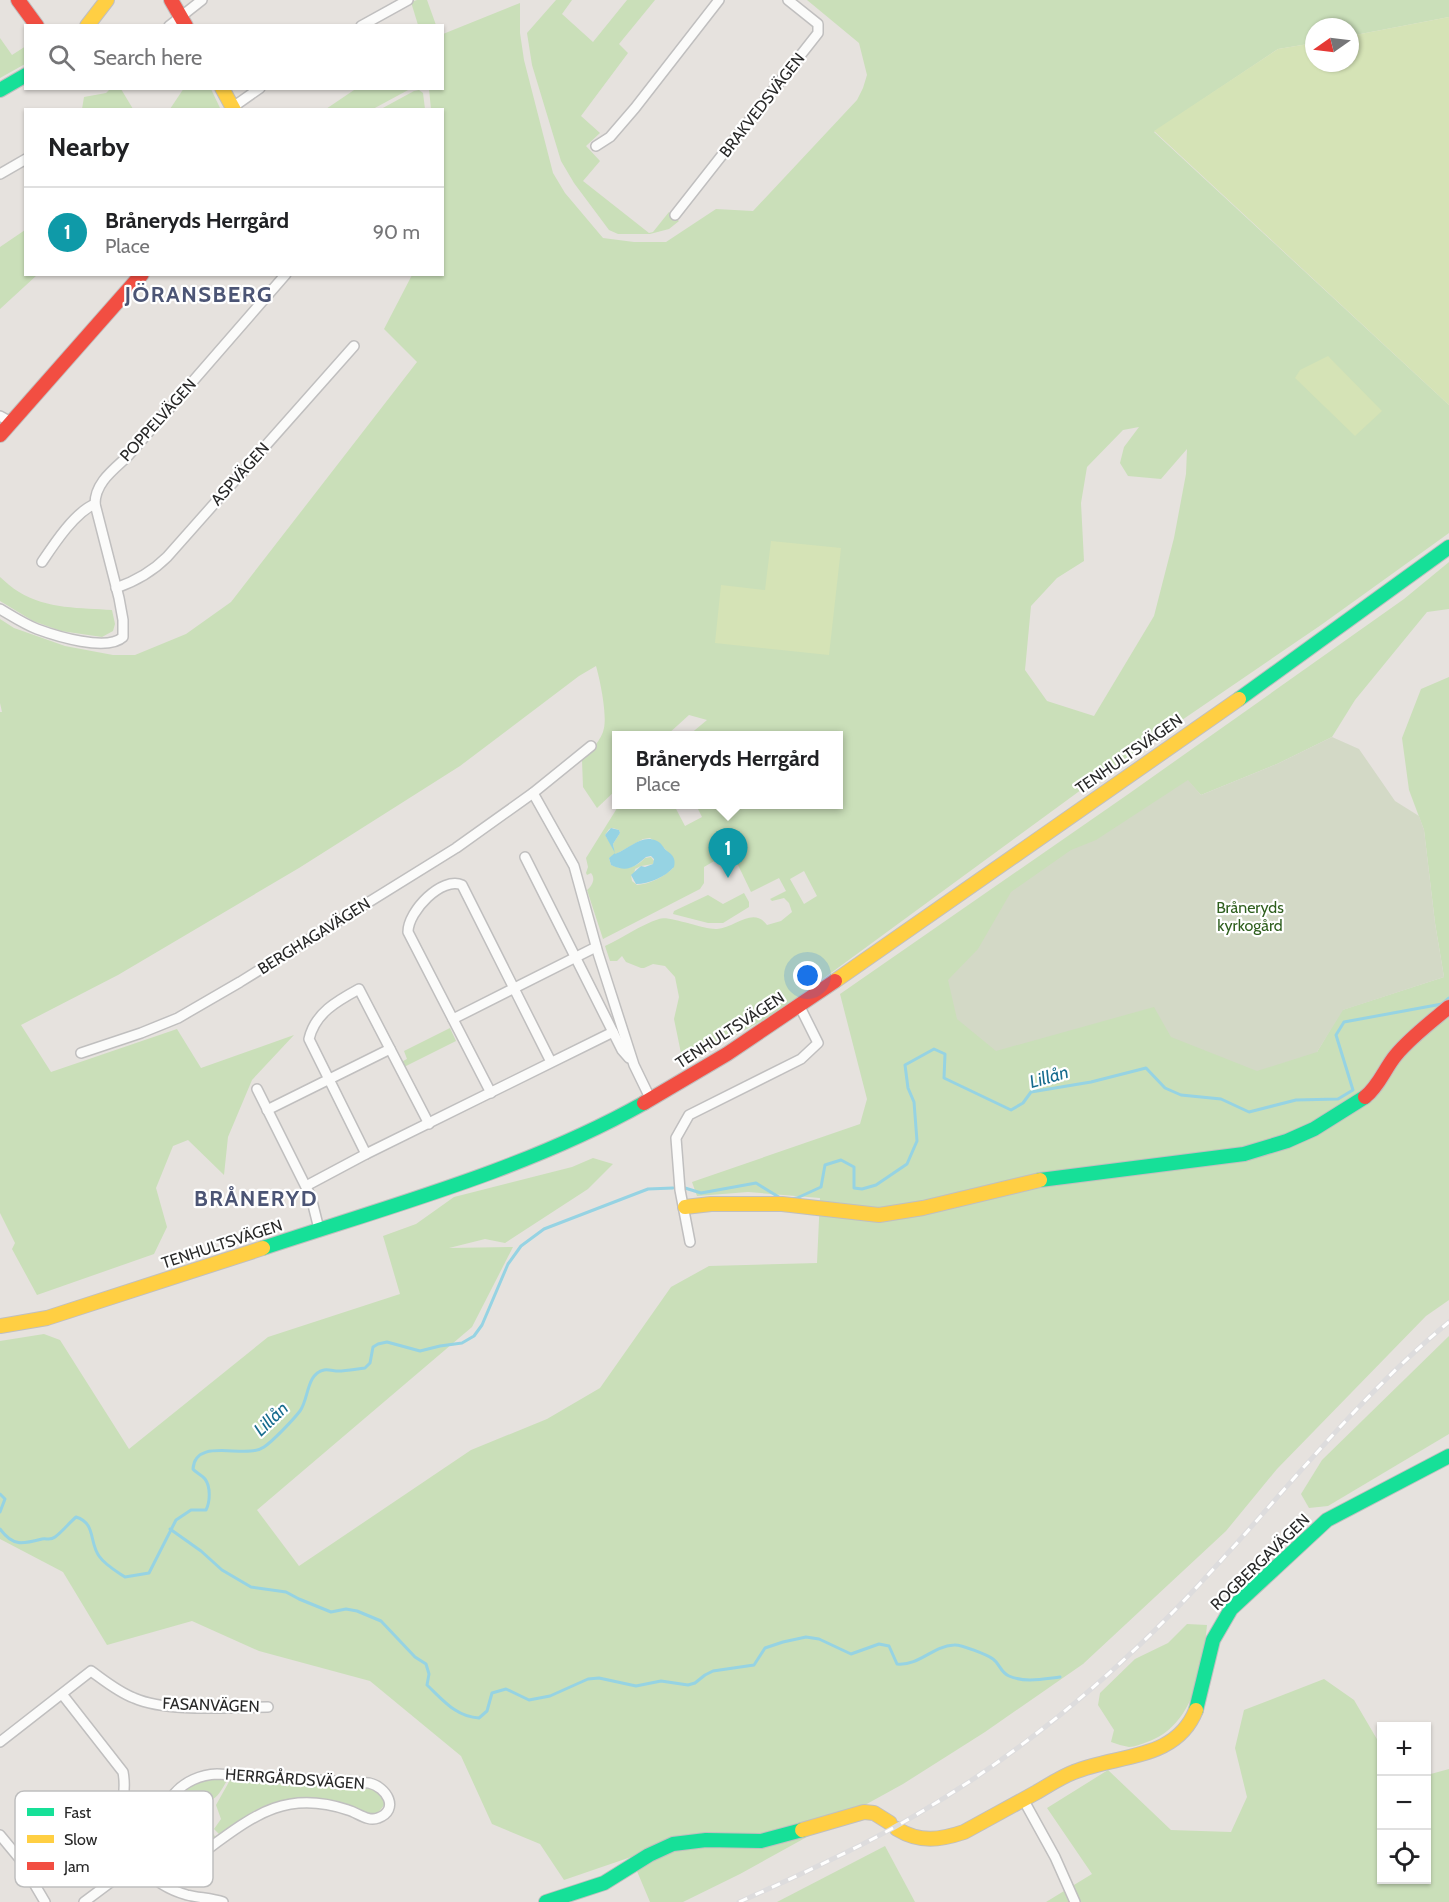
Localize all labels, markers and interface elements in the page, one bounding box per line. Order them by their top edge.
north arrow [1305,18,1359,72]
search box [24,24,444,90]
icon: search [45,41,78,74]
text: Search here [93,44,202,71]
street label: BRAKVEDSVÄGEN [715,49,809,161]
text: Nearby [48,131,129,163]
text: Bråneryds Herrgård [105,207,289,234]
text: 1 [64,220,71,244]
text: 90 m [373,220,420,244]
text: Place [105,234,150,258]
district label: JÖRANSBERG [124,281,273,308]
street label: POPPELVÄGEN [116,375,200,465]
street label: ASPVÄGEN [207,439,273,509]
street label: TENHULTSVÄGEN [1072,710,1186,798]
popup [612,731,843,809]
text: Bråneryds Herrgård [636,745,819,772]
text: Place [636,772,680,796]
pin: 1 [708,828,748,878]
street label: BERGHAGAVÄGEN [254,894,374,978]
park label: Bråneryds kyrkogård [1216,898,1284,935]
your location [793,961,822,990]
street label: TENHULTSVÄGEN [672,988,788,1072]
water label: Lillån [1027,1061,1071,1093]
district label: BRÅNERYD [194,1185,318,1212]
street label: TENHULTSVÄGEN [159,1216,285,1272]
water label: Lillån [249,1397,293,1441]
street label: ROGBERGAVÄGEN [1207,1510,1313,1614]
street label: FASANVÄGEN [162,1694,260,1716]
map controls [1377,1722,1431,1884]
button: + [1377,1722,1431,1776]
street label: HERRGÅRDSVÄGEN [224,1765,366,1793]
button: − [1377,1776,1431,1830]
legend [15,1791,213,1887]
text: Fast [64,1803,92,1822]
text: Slow [64,1830,98,1849]
button: locate [1377,1830,1431,1884]
text: Jam [63,1857,90,1876]

